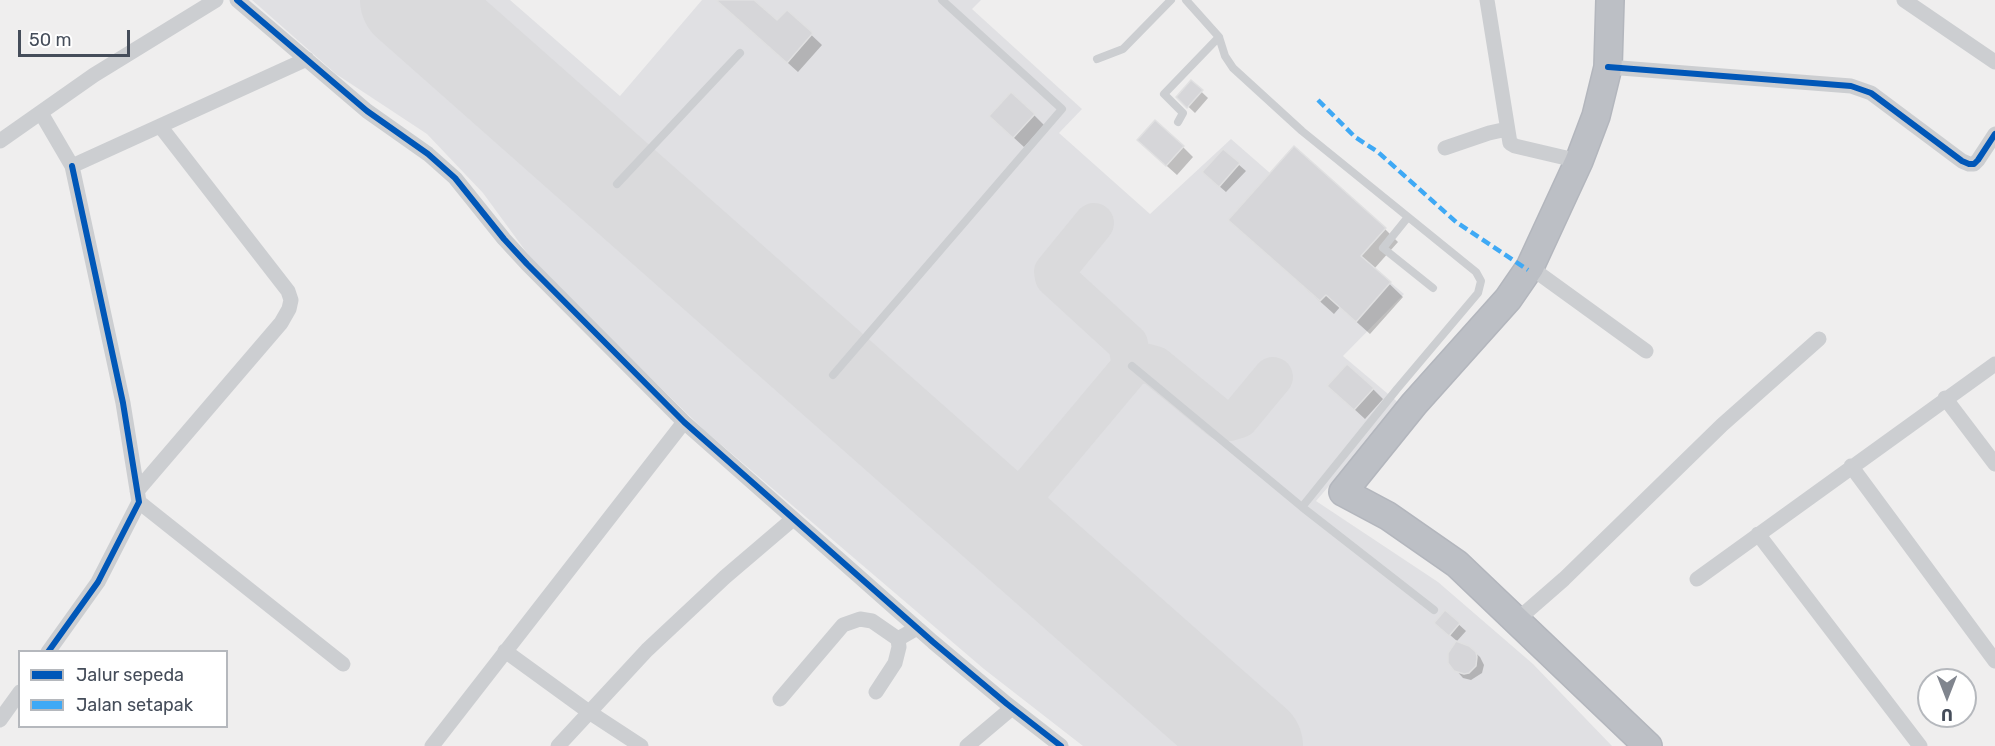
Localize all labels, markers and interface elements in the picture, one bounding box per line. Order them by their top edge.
scale bar [21,18,134,56]
text: 50 m [29,29,72,51]
legend [18,650,228,728]
text: Jalur sepeda [76,664,184,686]
north arrow [1917,668,1977,728]
text: Jalan setapak [76,694,193,716]
text: U [1941,705,1953,724]

